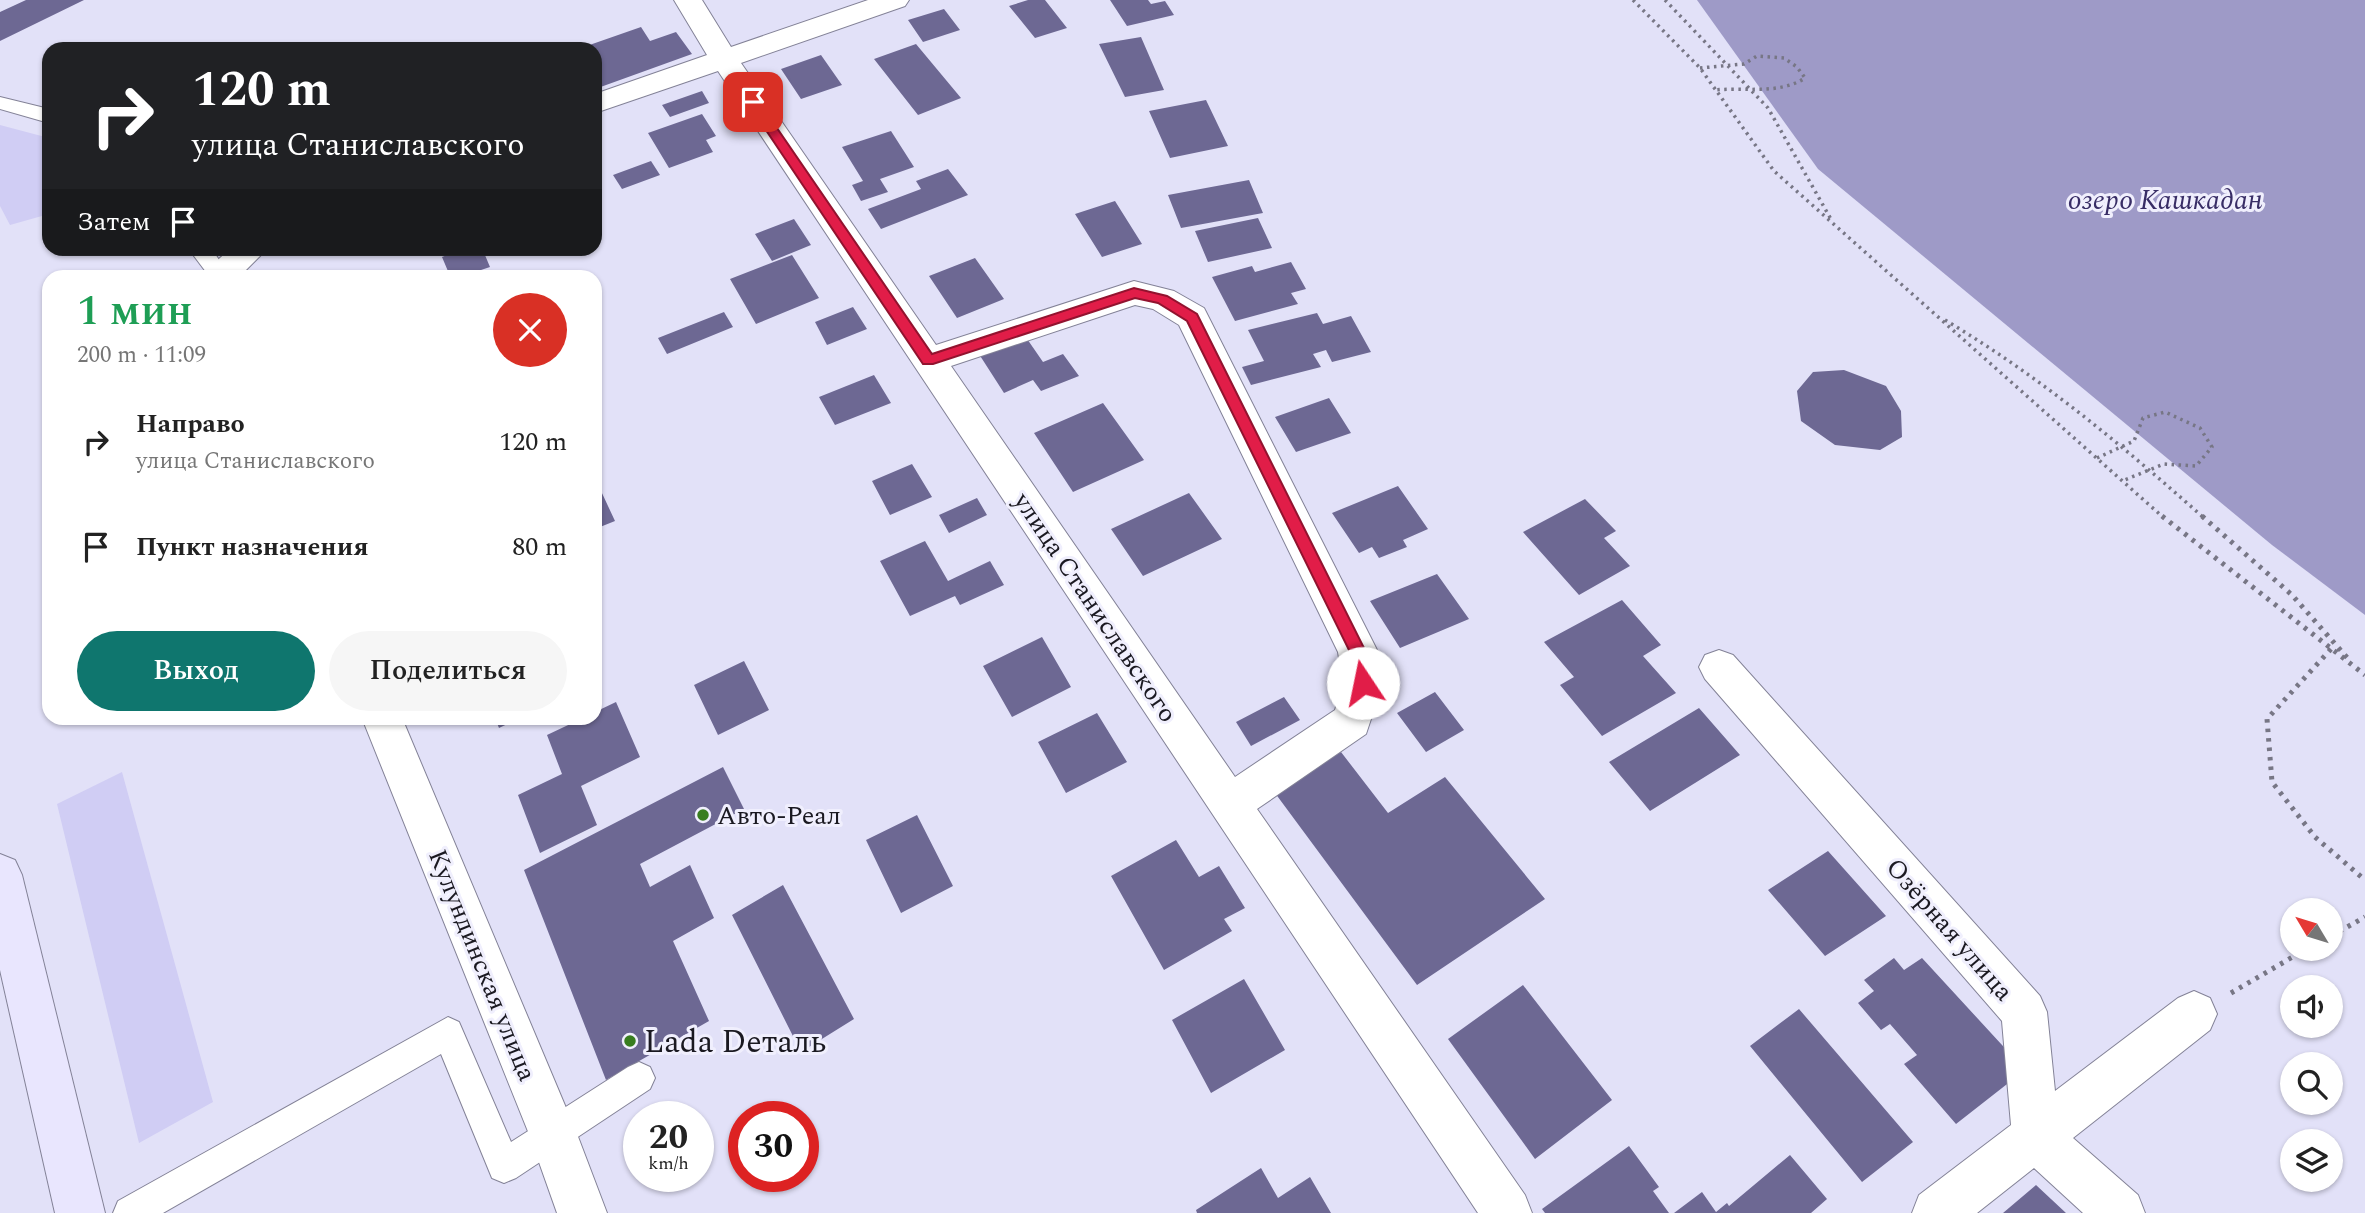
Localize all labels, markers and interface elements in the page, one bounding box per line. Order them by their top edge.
text: 120 m [192,53,331,128]
icon: right [77,70,168,161]
pin [723,72,783,132]
icon: arrive [734,83,772,121]
text: улица Станиславского [192,121,525,170]
water label: озеро Кашкадан [2068,179,2263,222]
text: Затем [77,202,150,242]
icon: arrive [164,203,202,241]
text: 1 мин [77,280,192,343]
button: close [493,293,567,367]
text: 200 m · 11:09 [77,338,206,373]
text: Направо [136,404,245,444]
text: 120 m [499,422,567,462]
icon: right [77,423,115,461]
text: улица Станиславского [136,444,375,479]
street label: улица Станиславского [1002,484,1187,731]
text: Пункт назначения [136,527,369,567]
text: 80 m [512,527,567,567]
icon: arrive [77,528,115,566]
button: Выход [77,631,315,711]
button: Поделиться [329,631,567,711]
position arrow [1326,646,1400,720]
place label: Авто-Реал [717,796,841,836]
marker: Авто-Реал [695,807,711,823]
street label: Кулундинская улица [417,843,547,1088]
street label: Озёрная улица [1876,849,2023,1010]
north arrow [2280,898,2343,961]
map controls [2280,898,2343,1192]
button: sound [2280,975,2343,1038]
place label: Lada Dеталь [644,1018,826,1067]
marker: Lada Dеталь [622,1033,638,1049]
button: search [2280,1052,2343,1115]
speed limit sign: 30 [728,1101,819,1192]
text: 20 [649,1111,688,1164]
button: layers [2280,1129,2343,1192]
text: km/h [648,1150,689,1177]

